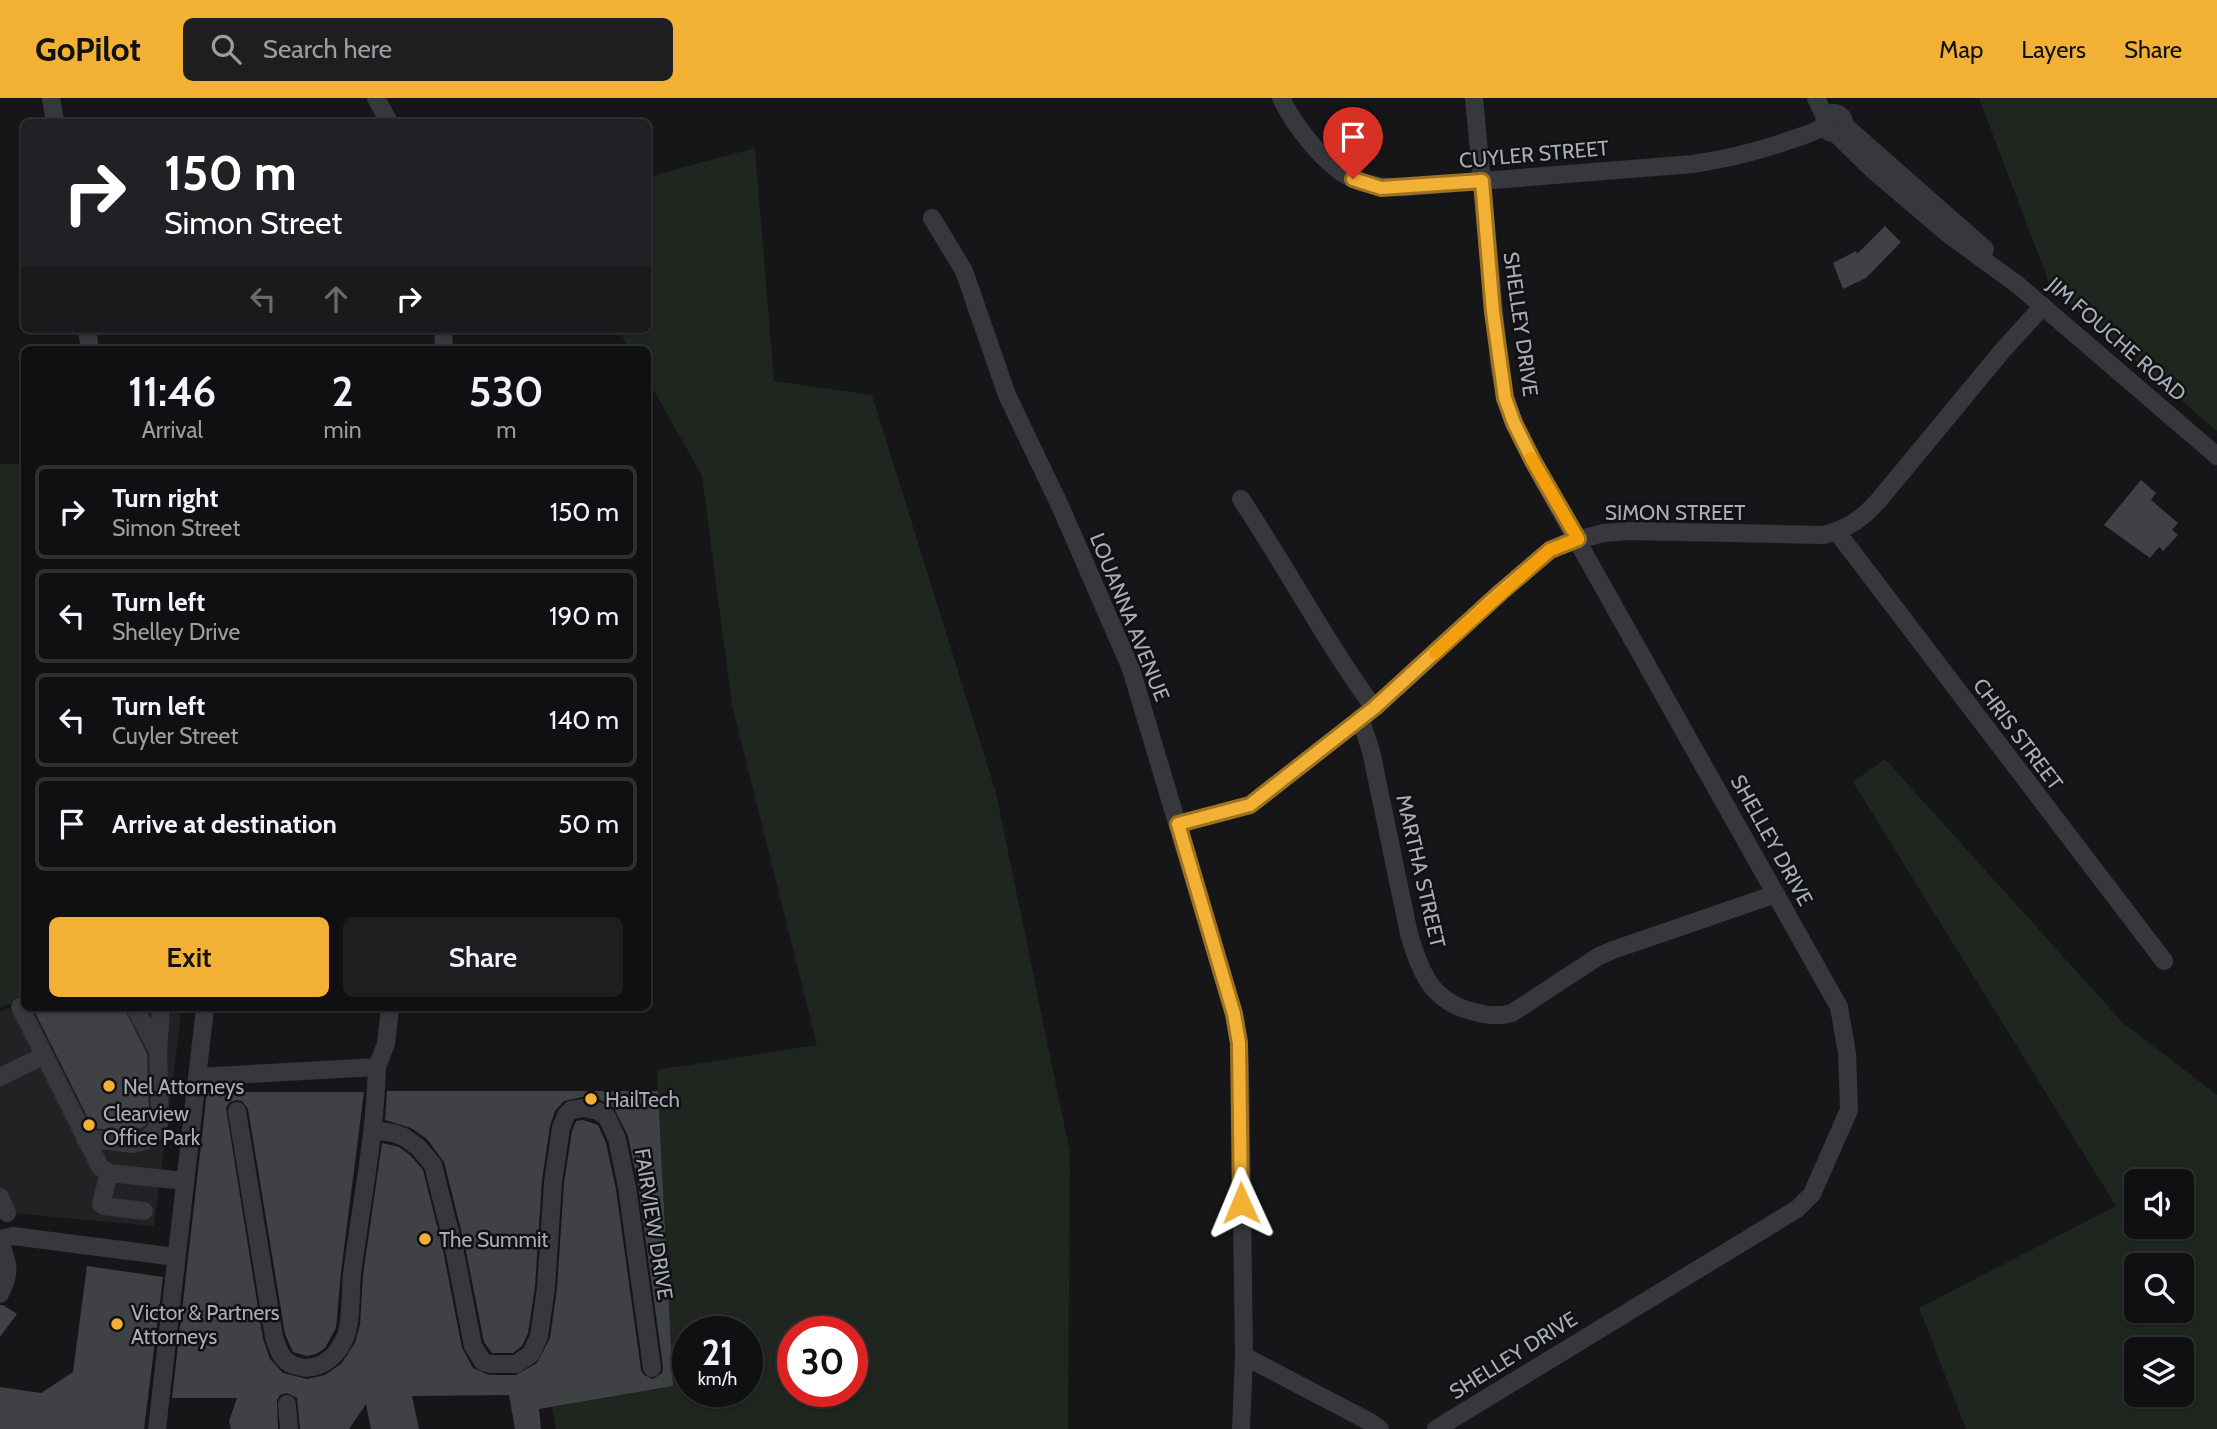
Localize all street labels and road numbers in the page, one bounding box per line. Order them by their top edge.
street label: CUYLER STREET [1458,135,1610,173]
street label: SHELLEY DRIVE [1498,250,1544,398]
street label: JIM FOUCHE ROAD [2042,271,2191,406]
street label: SIMON STREET [1605,500,1745,525]
street label: LOUANNA AVENUE [1085,529,1175,705]
street label: CHRIS STREET [1968,673,2068,795]
street label: SHELLEY DRIVE [1726,770,1818,910]
street label: MARTHA STREET [1391,792,1451,950]
street label: FAIRVIEW DRIVE [630,1147,678,1301]
street label: SHELLEY DRIVE [1445,1306,1581,1404]

